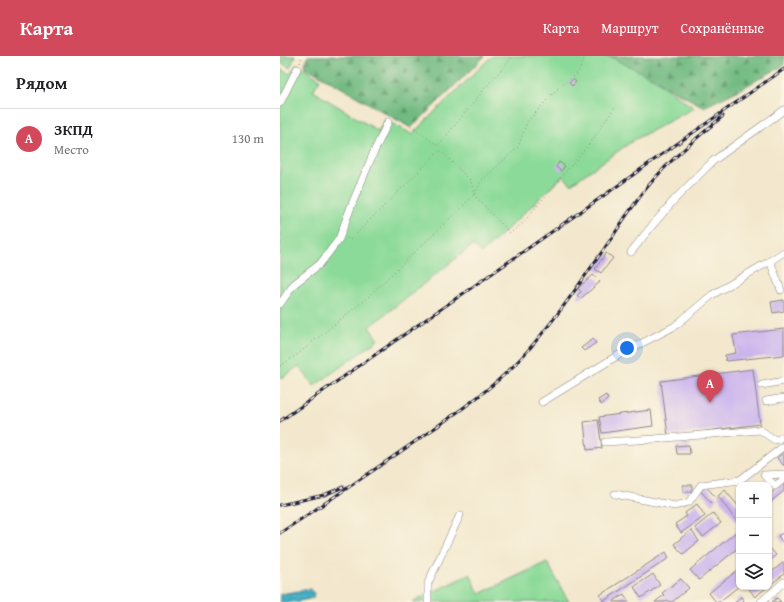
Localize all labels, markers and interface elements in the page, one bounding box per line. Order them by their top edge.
text: Карта [20,14,73,42]
text: Карта [543,18,579,38]
text: Маршрут [601,18,659,38]
text: Сохранённые [681,18,764,38]
text: Рядом [16,70,67,95]
text: ЗКПД [54,119,93,140]
text: A [25,129,33,148]
text: 130 m [232,129,264,148]
text: Место [54,140,89,159]
your location [617,338,637,358]
pin: A [697,370,723,403]
map controls [736,482,772,590]
button: + [736,482,772,518]
button: − [736,518,772,554]
button: layers [736,554,772,590]

